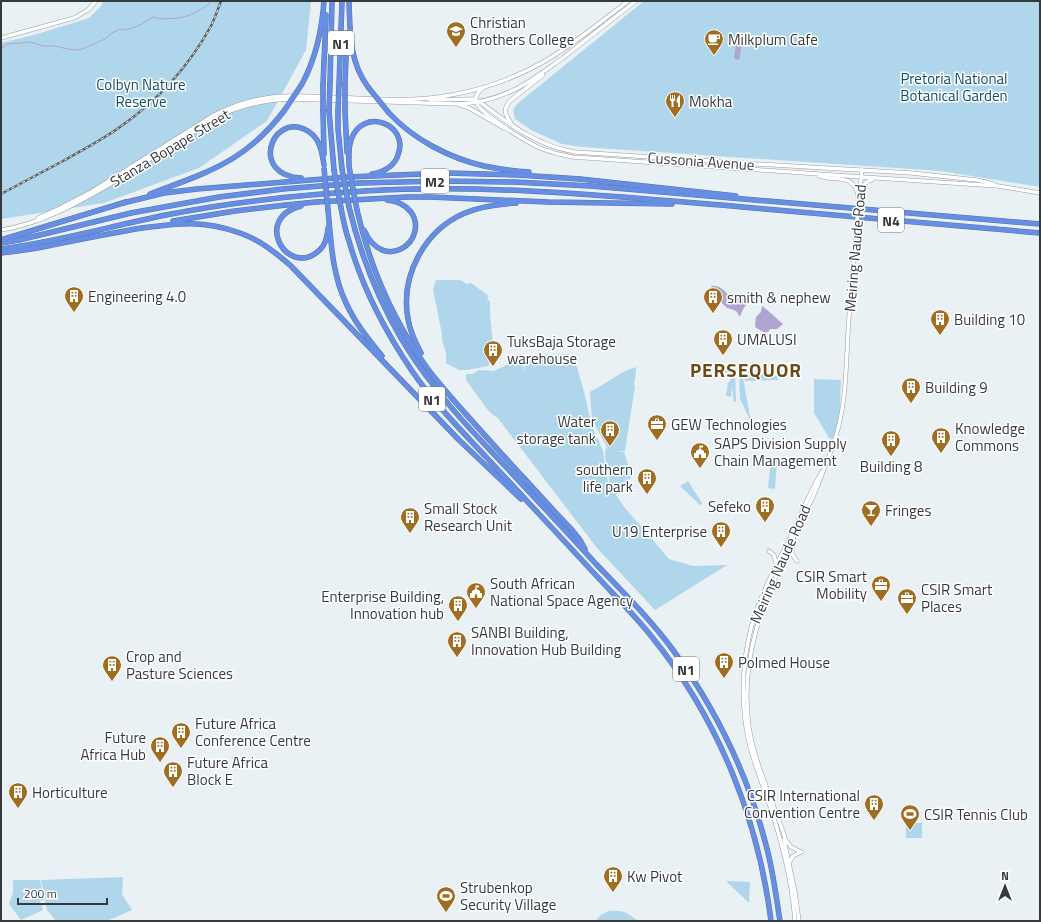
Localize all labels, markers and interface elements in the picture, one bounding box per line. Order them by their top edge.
place label: Christian Brothers College [470,11,574,51]
school or university icon: Christian Brothers College [445,20,467,48]
cafe icon: Milkplum Cafe [703,28,725,56]
place label: Milkplum Cafe [728,28,818,51]
road number: N1 [328,31,354,55]
park label: Pretoria National Botanical Garden [900,67,1008,107]
park label: Colbyn Nature Reserve [96,73,186,113]
restaurant icon: Mokha [664,90,686,118]
place label: Mokha [689,90,733,113]
street label: Stanza Bopape Street [106,103,235,193]
street label: Cussonia Avenue [647,146,755,176]
road number: M2 [421,169,449,193]
street label: Meiring Naude Road [838,183,872,313]
road number: N4 [878,208,904,232]
building icon: Engineering 4.0 [63,285,85,313]
place label: Engineering 4.0 [88,285,186,308]
building icon: smith & nephew [702,286,724,314]
place label: smith & nephew [727,286,831,309]
building icon: Building 10 [929,308,951,336]
place label: Building 10 [954,308,1025,331]
building icon: UMALUSI [712,328,734,356]
place label: UMALUSI [737,328,797,351]
place label: TuksBaja Storage warehouse [507,330,616,370]
building icon: TuksBaja Storage warehouse [482,339,504,367]
district label: PERSEQUOR [690,355,802,384]
building icon: Building 9 [900,376,922,404]
place label: Building 9 [925,376,988,399]
road number: N1 [419,387,445,411]
place label: Water storage tank [517,410,596,450]
office icon: GEW Technologies [646,413,668,441]
place label: GEW Technologies [671,413,787,436]
place label: Knowledge Commons [955,417,1025,457]
building icon: Water storage tank [599,419,621,447]
building icon: Knowledge Commons [930,426,952,454]
building icon: Building 8 [880,429,902,457]
place label: SAPS Division Supply Chain Management [714,432,847,472]
public building icon: SAPS Division Supply Chain Management [689,441,711,469]
place label: Building 8 [860,455,922,478]
place label: southern life park [576,458,633,498]
building icon: southern life park [636,467,658,495]
place label: Sefeko [708,495,751,518]
building icon: Sefeko [754,495,776,523]
place label: Small Stock Research Unit [424,497,513,537]
bar icon: Fringes [860,499,882,527]
place label: Fringes [885,499,931,522]
street label: Meiring Naude Road [743,501,817,627]
building icon: Small Stock Research Unit [399,506,421,534]
place label: U19 Enterprise [612,520,707,543]
building icon: U19 Enterprise [710,520,732,548]
place label: CSIR Smart Mobility [796,565,868,605]
place label: South African National Space Agency [490,572,633,612]
office icon: CSIR Smart Mobility [870,574,892,602]
place label: CSIR Smart Places [921,578,993,618]
public building icon: South African National Space Agency [465,581,487,609]
place label: Enterprise Building, Innovation hub [321,585,444,625]
office icon: CSIR Smart Places [896,587,918,615]
building icon: Enterprise Building, Innovation hub [447,594,469,622]
place label: SANBI Building, Innovation Hub Building [471,621,622,661]
building icon: SANBI Building, Innovation Hub Building [446,630,468,658]
place label: Crop and Pasture Sciences [126,645,233,685]
building icon: Polmed House [713,651,735,679]
place label: Polmed House [738,651,830,674]
building icon: Crop and Pasture Sciences [101,654,123,682]
road number: N1 [673,657,699,681]
place label: Future Africa Conference Centre [195,712,311,752]
building icon: Future Africa Conference Centre [170,721,192,749]
place label: Future Africa Hub [80,726,146,766]
building icon: Future Africa Hub [149,735,171,763]
place label: Future Africa Block E [187,751,269,791]
building icon: Future Africa Block E [162,760,184,788]
building icon: Horticulture [7,781,29,809]
place label: Horticulture [32,781,108,804]
place label: CSIR International Convention Centre [744,784,860,824]
building icon: CSIR International Convention Centre [863,793,885,821]
sports icon: CSIR Tennis Club [899,803,921,831]
place label: CSIR Tennis Club [924,803,1028,826]
building icon: Kw Pivot [602,865,624,893]
place label: Kw Pivot [627,865,683,888]
north arrow [985,866,1025,906]
text: N [1001,868,1009,884]
place label: Strubenkop Security Village [460,876,556,916]
scale bar [18,880,107,906]
text: 200 m [24,884,57,903]
sports icon: Strubenkop Security Village [435,885,457,913]

